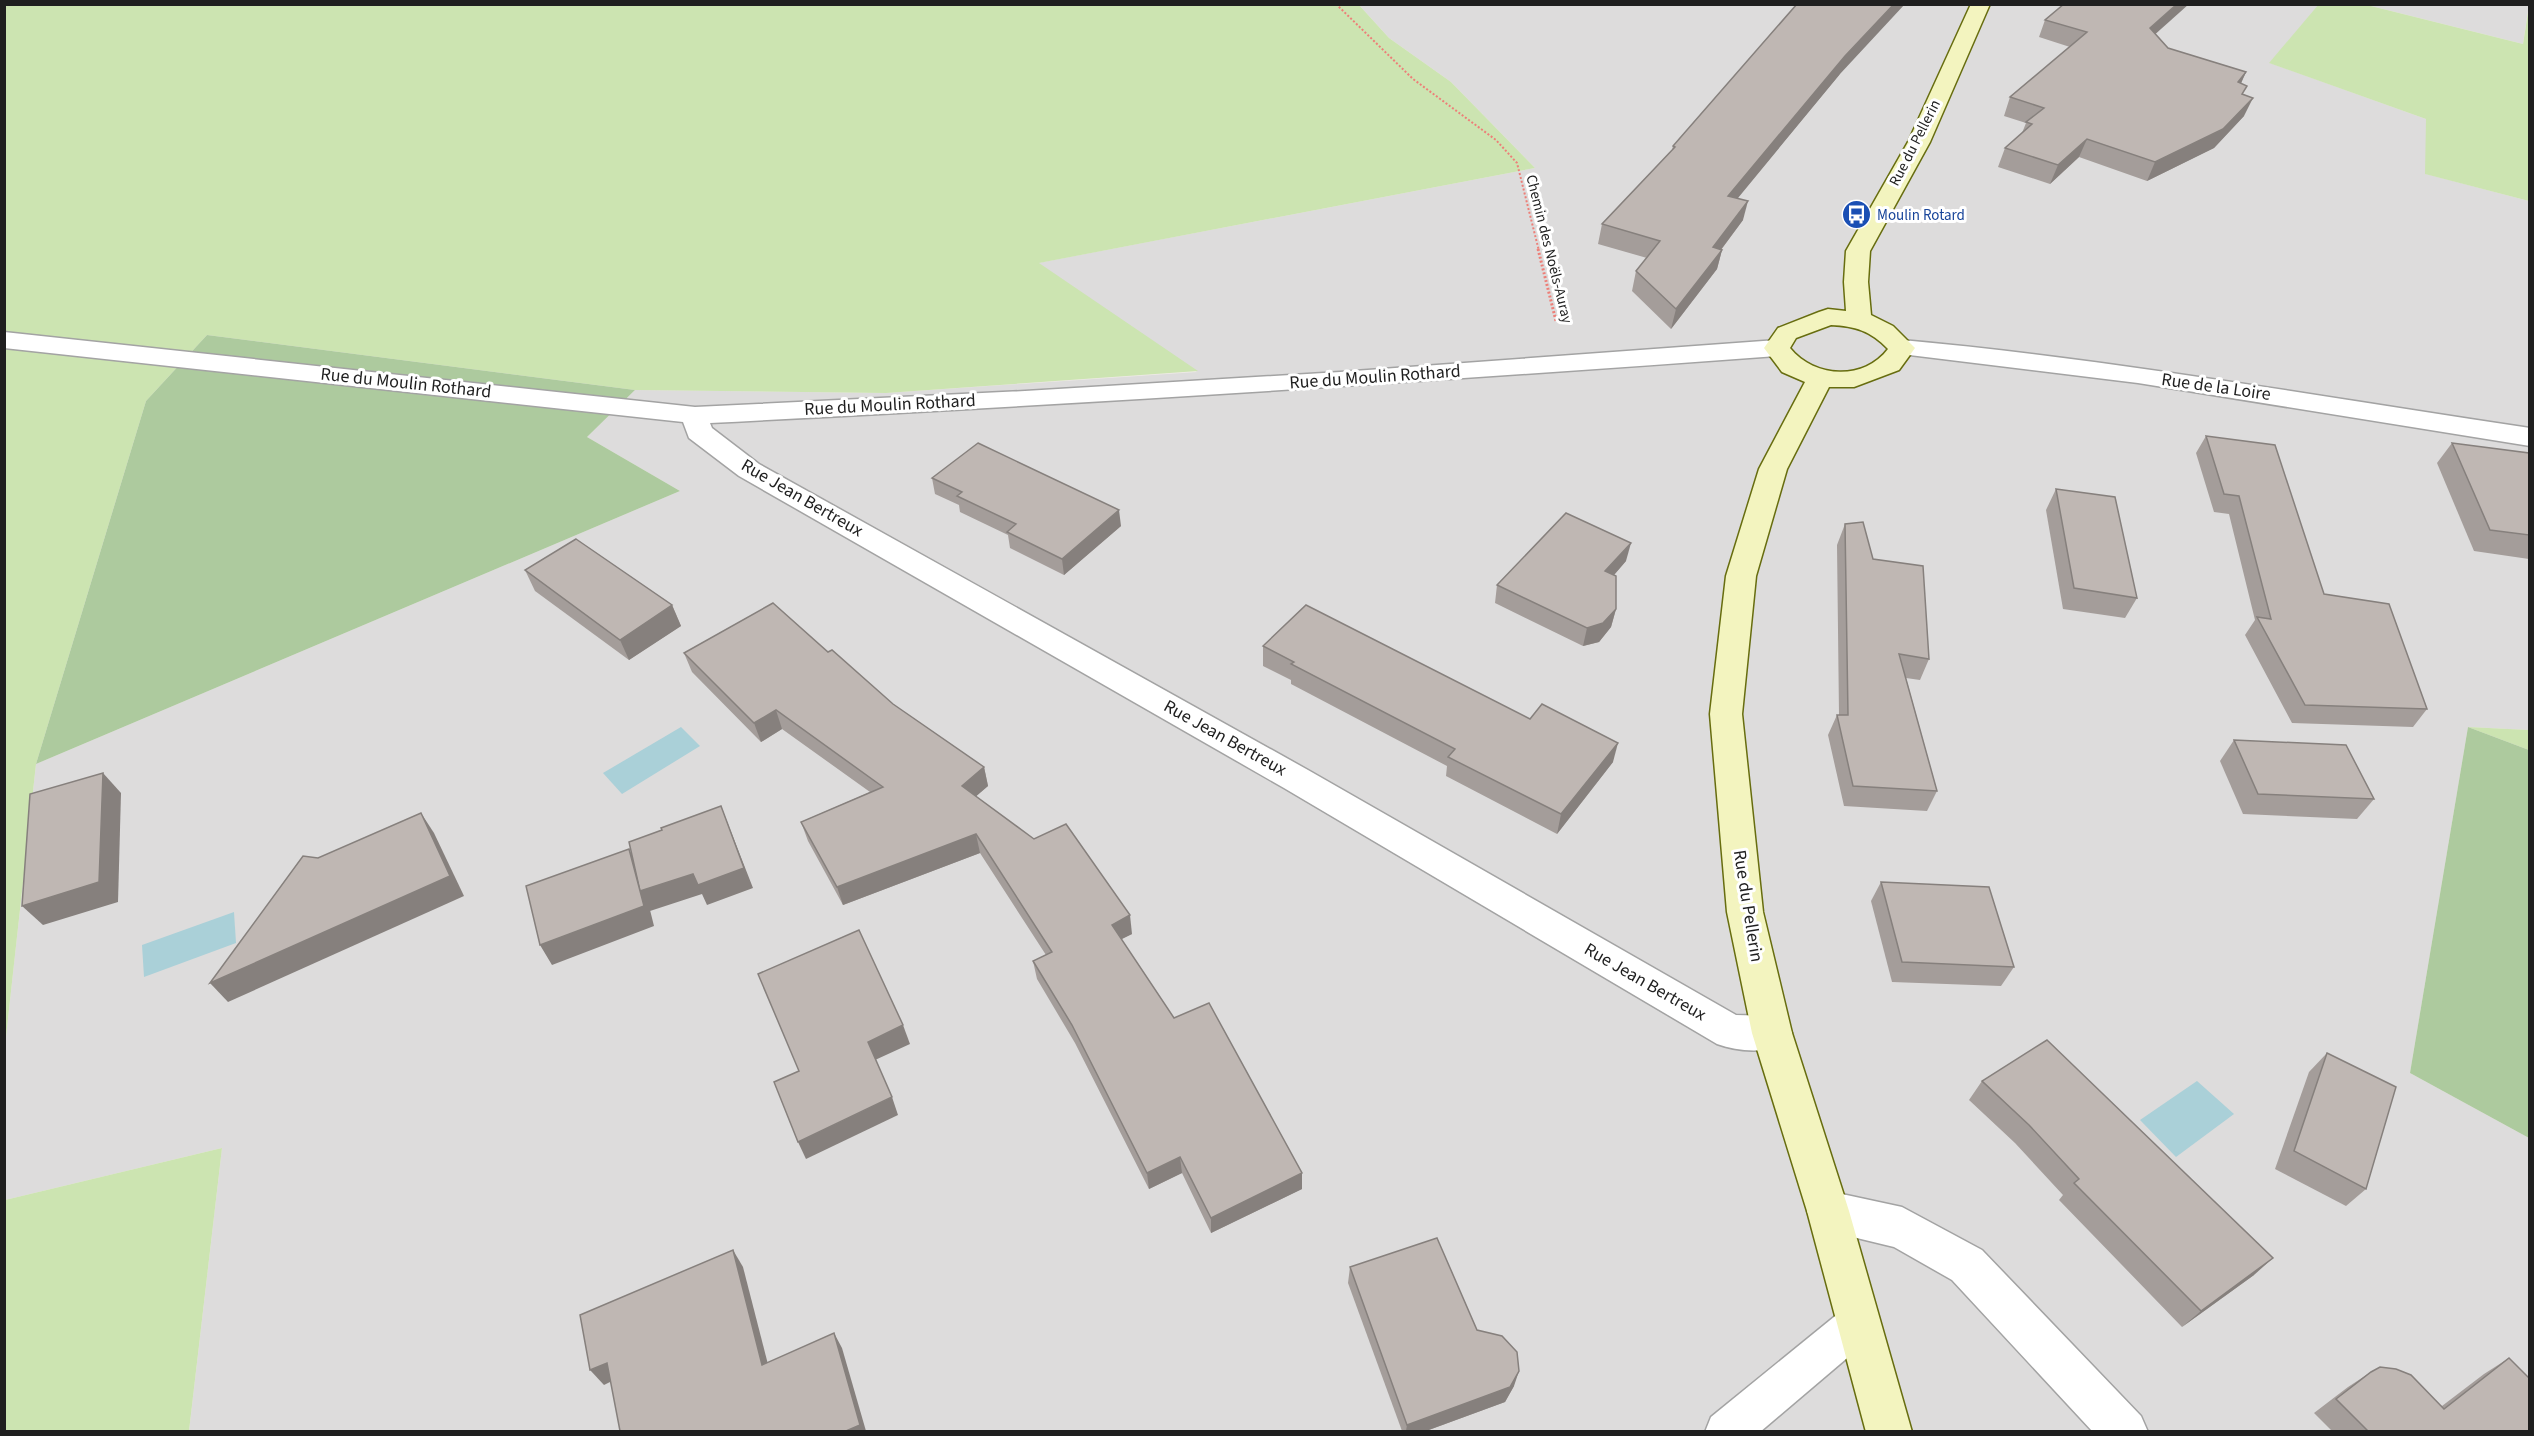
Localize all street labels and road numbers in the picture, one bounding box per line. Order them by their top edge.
street label: Rue du Pellerin [1884,96,1946,190]
street label: Chemin des Noëls-Auray [1520,173,1578,325]
street label: Rue du Moulin Rothard [1289,359,1461,395]
street label: Rue du Moulin Rothard [319,362,493,404]
street label: Rue de la Loire [2160,367,2272,407]
street label: Rue du Moulin Rothard [804,388,976,422]
street label: Rue Jean Bertreux [736,453,868,543]
street label: Rue Jean Bertreux [1159,694,1291,782]
street label: Rue du Pellerin [1727,848,1769,964]
street label: Rue Jean Bertreux [1579,937,1711,1027]

